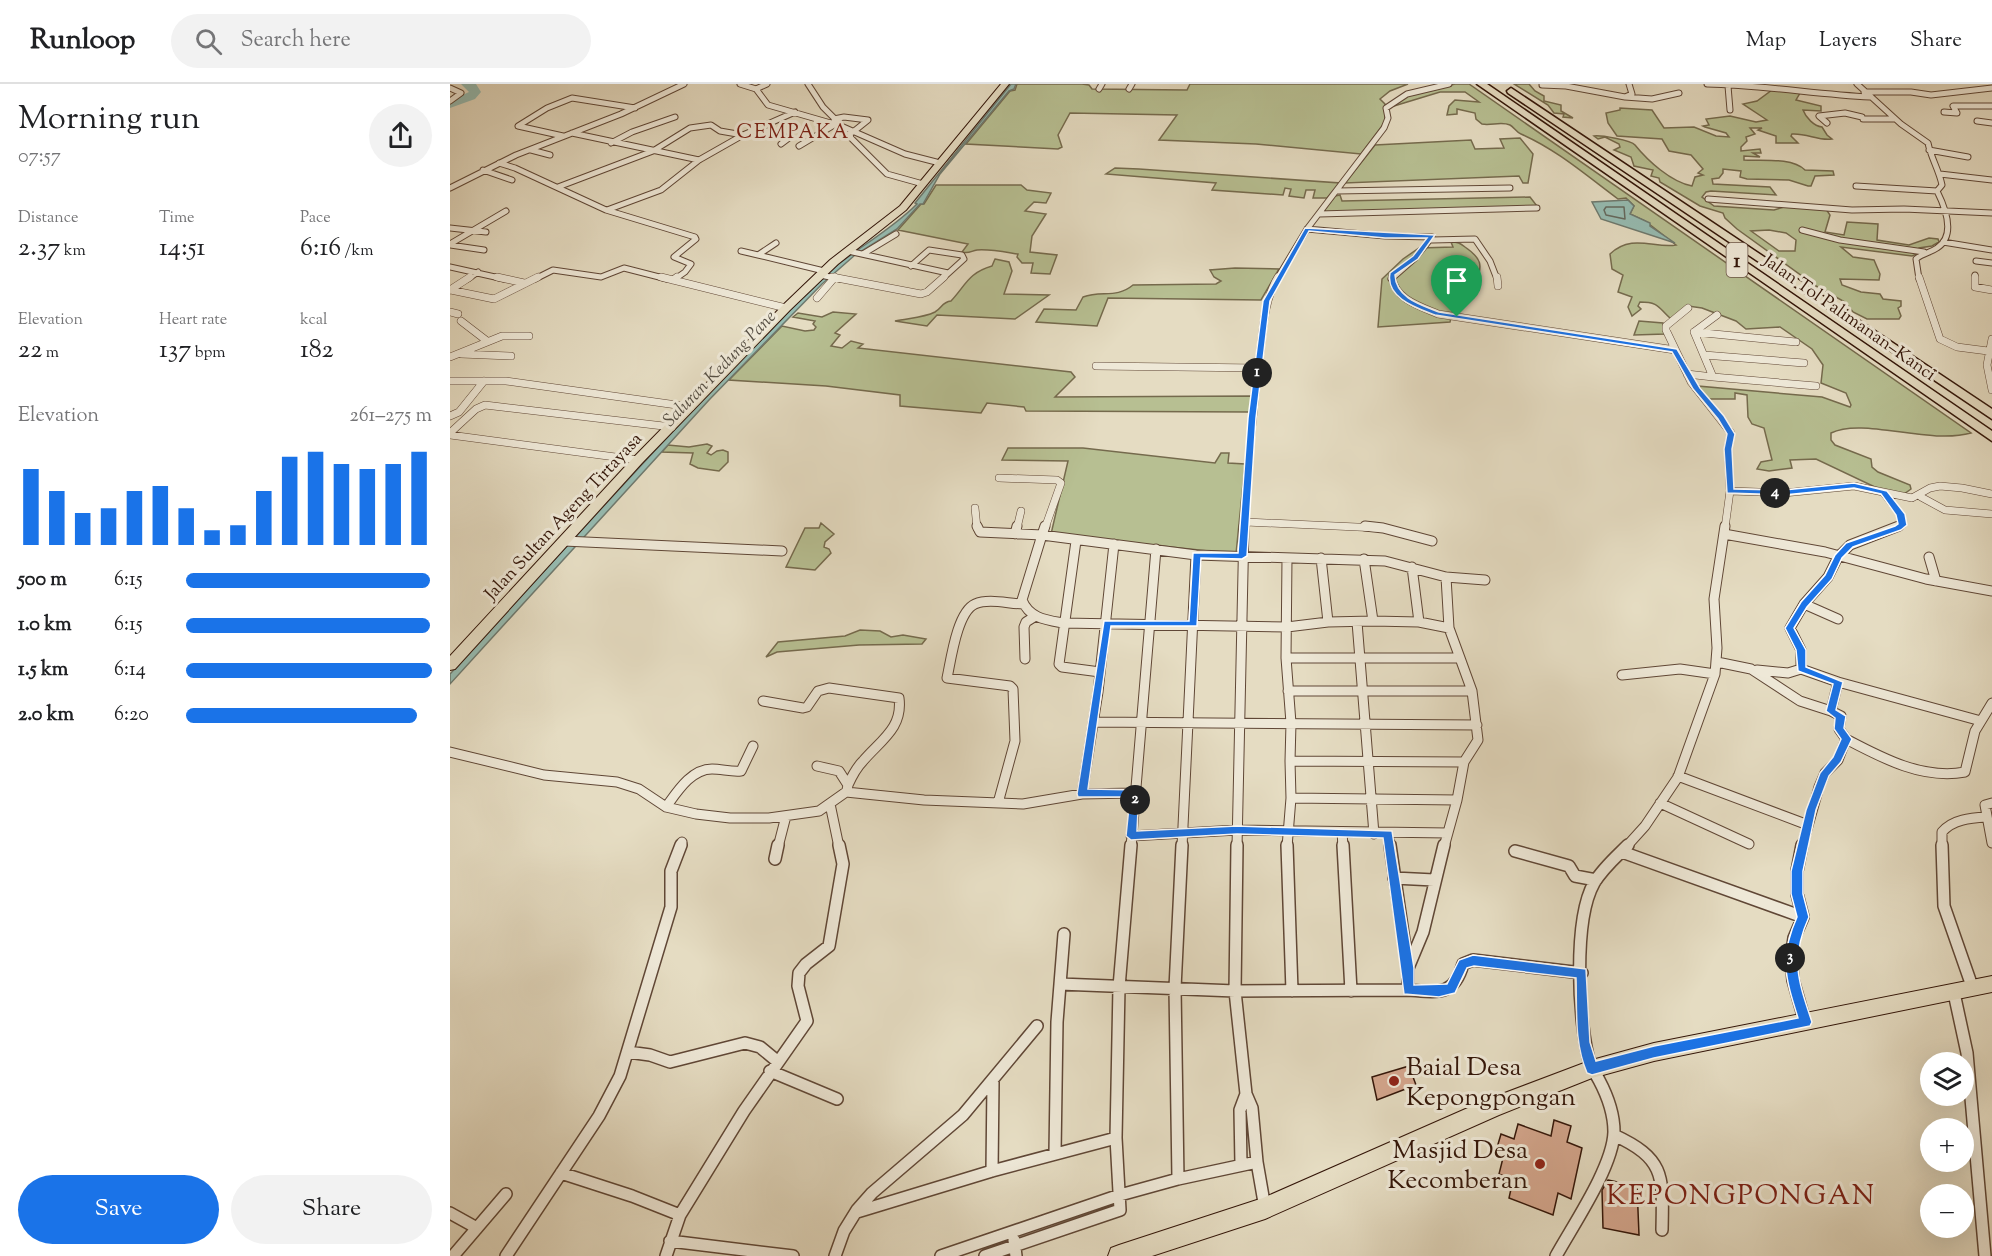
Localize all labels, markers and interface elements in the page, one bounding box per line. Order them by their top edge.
search box [171,14,591,68]
text: Runloop [30,21,135,61]
icon: search [192,25,225,58]
text: Search here [240,25,351,57]
text: Map [1746,26,1786,56]
text: Layers [1819,26,1877,56]
text: Share [1910,26,1962,56]
text: Morning run [18,96,200,144]
button: share [369,104,432,167]
district label: CEMPAKA [736,119,850,148]
text: 07:57 [18,143,61,172]
text: Distance [18,207,78,230]
text: Time [159,207,195,230]
text: Pace [300,207,331,230]
text: 2.37 [18,230,60,267]
text: 14:51 [159,230,205,267]
text: 6:16 [300,230,341,267]
text: km [60,240,86,263]
text: /km [341,240,374,263]
road number: 1 [1726,243,1748,277]
street label: Jalan Tol Palimanan–Kanci [1756,248,1941,388]
pin [1431,255,1482,317]
icon: arrive [1440,264,1473,297]
water label: Saluran Kedung Pane [658,305,783,434]
text: Elevation [18,309,83,332]
text: Heart rate [159,309,227,332]
text: kcal [300,309,328,332]
text: 22 [18,332,42,369]
text: 137 [159,332,191,369]
text: 182 [300,332,334,369]
text: m [42,342,59,365]
text: bpm [191,342,226,365]
pin: 1 [1242,358,1272,388]
text: 1 [1254,361,1260,384]
text: Elevation [18,402,99,431]
text: 261–275 m [349,402,432,431]
street label: Jalan Sultan Ageng Tirtayasa [479,428,649,608]
pin: 4 [1760,478,1790,508]
text: 4 [1771,481,1779,504]
text: 500 m [18,566,67,595]
text: 6:15 [114,566,143,595]
text: 1.0 km [18,611,72,640]
text: 6:15 [114,611,143,640]
text: 1.5 km [18,656,68,685]
text: 6:14 [114,656,146,685]
text: 2.0 km [18,701,74,730]
text: 6:20 [114,701,149,730]
pin: 2 [1120,785,1150,815]
text: 2 [1131,788,1139,811]
pin: 3 [1775,943,1805,973]
text: 3 [1787,946,1793,969]
place label: Baial Desa Kepongpongan [1406,1050,1576,1117]
map controls [1920,1052,1974,1238]
button: layers [1920,1052,1974,1106]
marker: Baial Desa Kepongpongan [1387,1074,1401,1088]
button: + [1920,1118,1974,1172]
place label: Masjid Desa Kecomberan [1388,1133,1528,1200]
marker: Masjid Desa Kecomberan [1533,1157,1547,1171]
button: Save [18,1175,219,1244]
button: Share [231,1175,432,1244]
district label: KEPONGPONGAN [1606,1177,1876,1217]
button: − [1920,1184,1974,1238]

